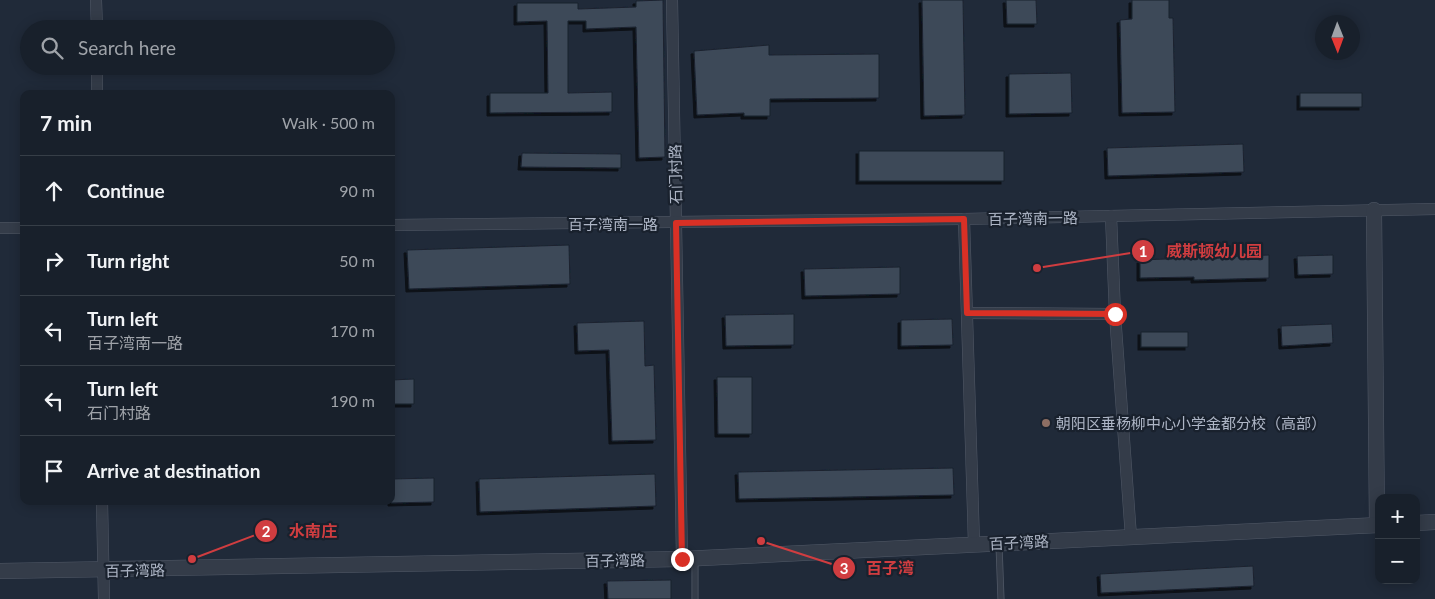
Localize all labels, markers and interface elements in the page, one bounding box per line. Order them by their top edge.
north arrow [1315,15,1360,60]
search box [20,20,395,75]
icon: search [38,34,66,62]
text: Search here [78,36,176,59]
text: 7 min [40,110,92,135]
text: Walk · 500 m [282,113,375,132]
street label: 石门村路 [665,144,685,204]
icon: ahead [40,177,68,205]
text: Continue [87,179,165,202]
text: 90 m [339,181,375,200]
street label: 百子湾南一路 [988,208,1078,228]
street label: 百子湾南一路 [568,215,658,233]
callout: 威斯顿幼儿园 [1131,236,1272,267]
text: 威斯顿幼儿园 [1166,241,1262,260]
text: 1 [1139,242,1147,260]
icon: right [40,247,68,275]
text: Turn right [87,249,169,272]
text: 50 m [339,251,375,270]
route start [1104,303,1127,326]
text: Turn left [87,307,158,330]
icon: left [40,317,68,345]
text: 170 m [330,321,375,340]
text: 百子湾南一路 [87,333,183,352]
text: Turn left [87,377,158,400]
icon: left [40,387,68,415]
text: 190 m [330,391,375,410]
text: 石门村路 [87,403,151,422]
place label: 朝阳区垂杨柳中心小学金都分校（高部） [1056,414,1326,432]
marker: 朝阳区垂杨柳中心小学金都分校（高部） [1040,417,1052,429]
icon: arrive [40,457,68,485]
text: Arrive at destination [87,459,260,482]
map controls [1375,494,1420,584]
button: + [1375,494,1420,539]
callout: 水南庄 [254,516,347,547]
text: 水南庄 [289,521,337,540]
text: 2 [262,522,271,540]
street label: 百子湾路 [989,531,1049,553]
button: − [1375,539,1420,584]
route end [671,548,694,571]
street label: 百子湾路 [585,550,645,570]
callout: 百子湾 [831,553,924,584]
text: 百子湾 [866,558,914,577]
text: 3 [840,559,848,577]
street label: 百子湾路 [105,560,165,580]

